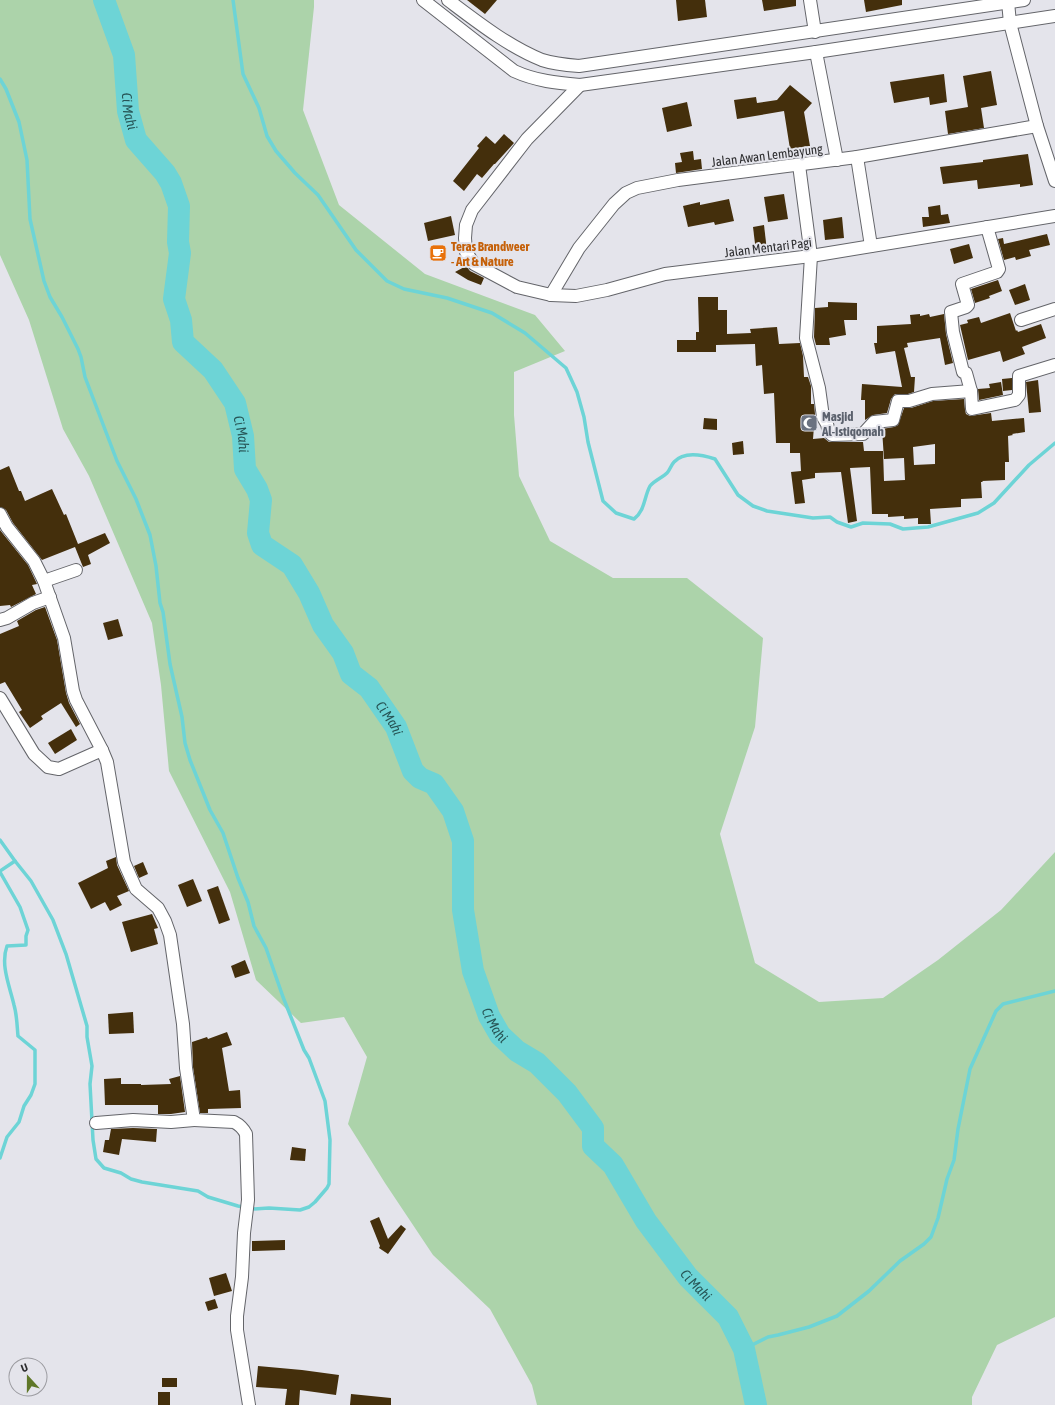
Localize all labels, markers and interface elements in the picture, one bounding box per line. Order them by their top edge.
water label: Ci Mahi [119,92,141,131]
street label: Jalan Awan Lembayung [711,141,824,170]
street label: Jalan Mentari Pagi [724,235,813,260]
place label: Teras Brandweer - Art & Nature [451,239,530,269]
cafe icon: Teras Brandweer - Art & Nature [428,243,448,263]
place label: Masjid Al-Istiqomah [821,409,884,439]
mosque icon: Masjid Al-Istiqomah [799,413,819,433]
water label: Ci Mahi [230,414,252,453]
water label: Ci Mahi [373,698,406,737]
water label: Ci Mahi [479,1006,511,1046]
water label: Ci Mahi [677,1266,715,1304]
north arrow [8,1357,48,1397]
text: U [19,1361,30,1374]

